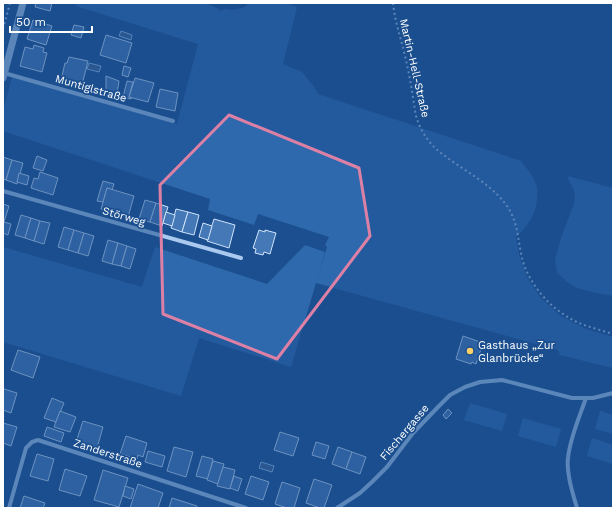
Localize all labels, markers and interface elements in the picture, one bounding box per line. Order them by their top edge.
scale bar [10,8,92,34]
text: 50 m [16,15,46,29]
street label: Martin-Hell-Straße [397,17,432,119]
street label: Muntiglstraße [54,72,128,105]
street label: Störweg [101,204,147,229]
place label: Gasthaus „Zur Glanbrücke“ [478,339,556,365]
marker: Gasthaus „Zur Glanbrücke“ [465,346,475,356]
street label: Fischergasse [377,402,432,463]
street label: Zanderstraße [72,436,144,471]

